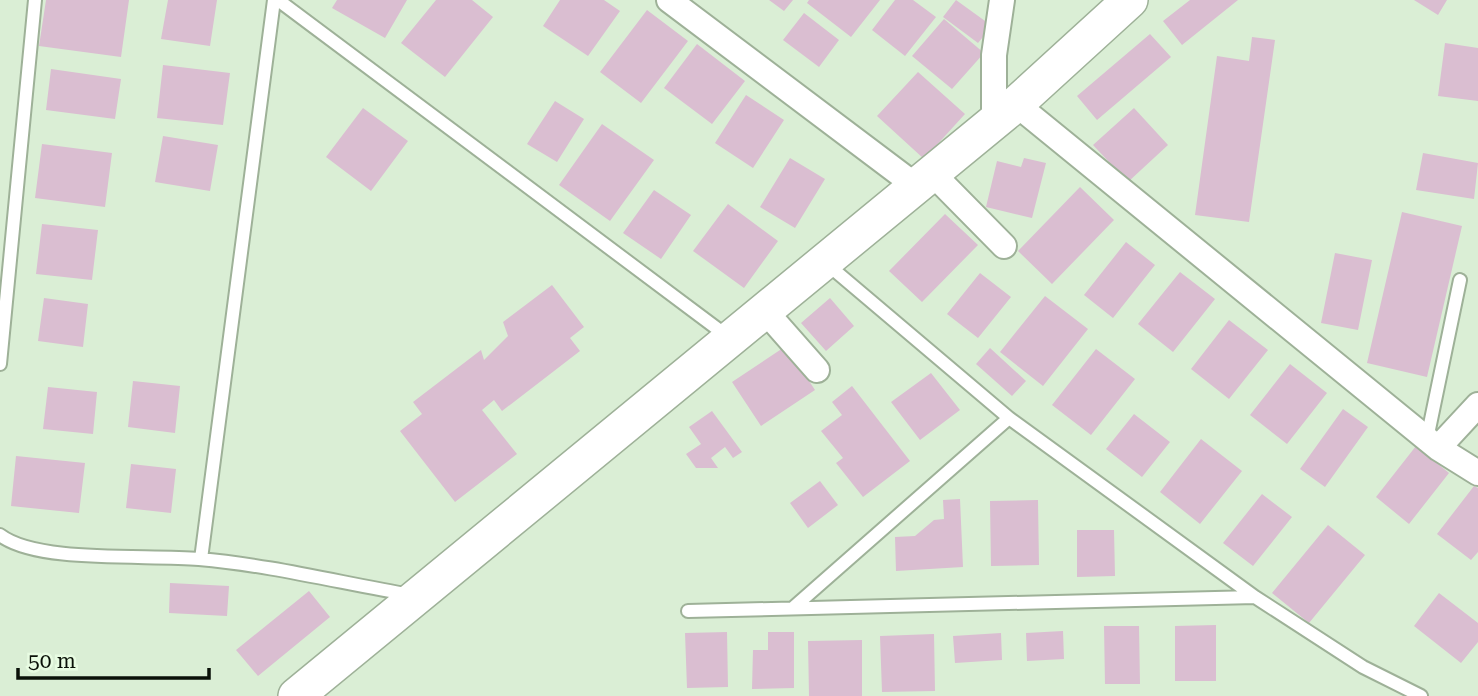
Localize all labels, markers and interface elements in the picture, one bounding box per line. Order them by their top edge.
scale bar [18,636,208,680]
text: 50 m [28,649,76,673]

